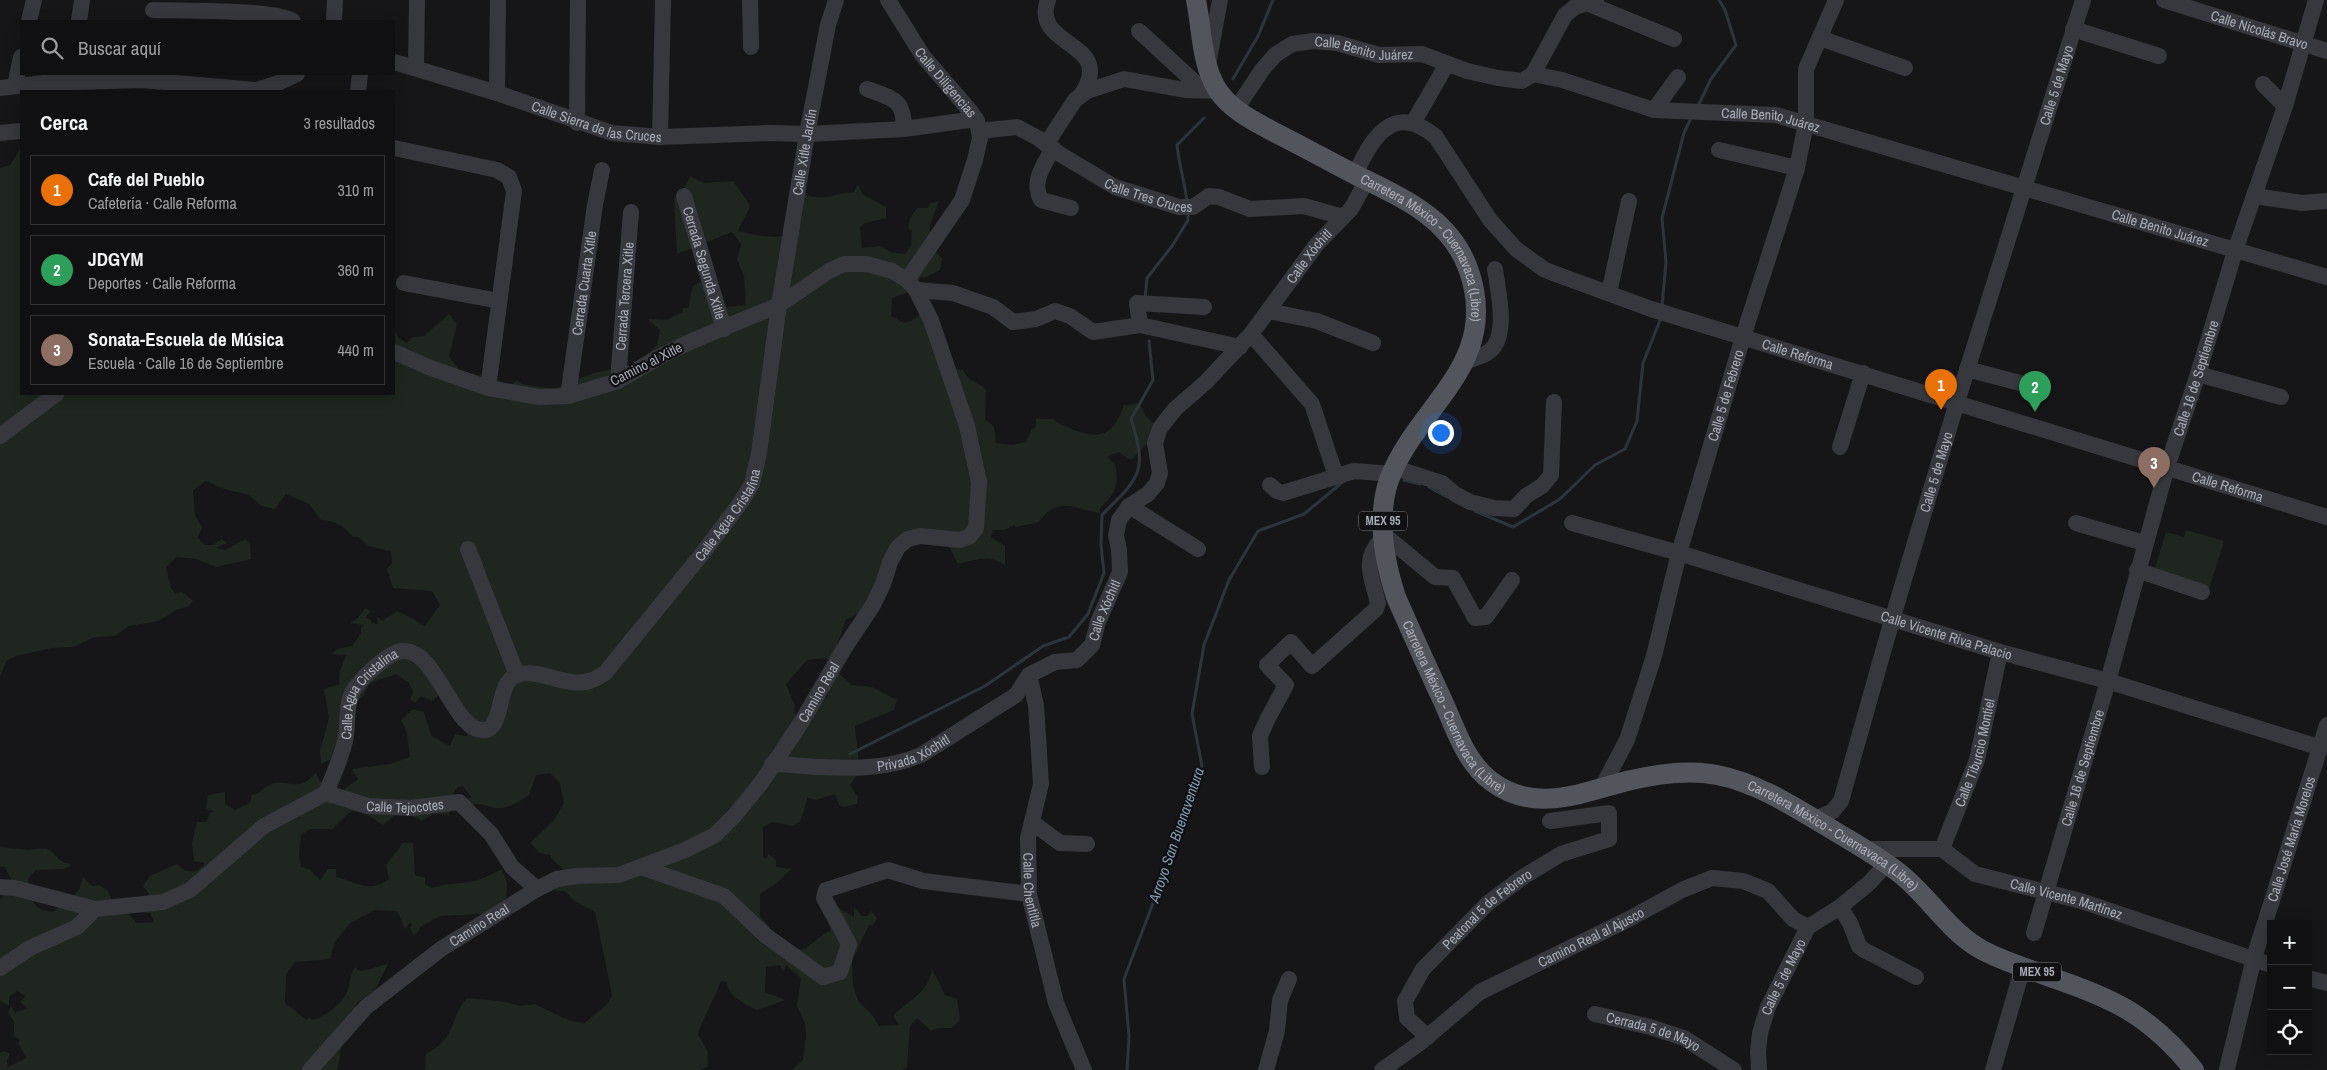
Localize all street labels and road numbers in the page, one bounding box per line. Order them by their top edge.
street label: Calle Nicolás Bravo [2209,6,2310,54]
street label: Calle Benito Juárez [1314,32,1414,64]
street label: Calle 5 de Mayo [2035,43,2077,128]
street label: Calle Diligencias [911,44,981,121]
street label: Calle Sierra de las Cruces [529,97,663,146]
street label: Calle Benito Juárez [1721,104,1823,137]
street label: Calle Xitle Jardín [788,107,821,197]
street label: Carretera México - Cuernavaca (Libre) [1357,170,1485,323]
street label: Calle Tres Cruces [1101,174,1193,216]
street label: Cerrada Segunda Xitle [679,204,730,322]
street label: Calle Benito Juárez [2110,205,2211,251]
street label: Calle Xóchitl [1282,225,1336,287]
street label: Cerrada Cuarta Xitle [568,230,600,337]
street label: Cerrada Tercera Xitle [611,241,638,351]
street label: Calle 16 de Septiembre [2169,318,2223,439]
street label: Calle Reforma [1760,335,1836,374]
street label: Camino al Xitle [607,338,685,390]
street label: Calle 5 de Febrero [1704,348,1748,443]
street label: Calle 5 de Mayo [1916,430,1957,514]
street label: Calle Agua Cristalina [691,467,764,565]
street label: Calle Reforma [2190,467,2266,506]
road number: MEX 95 [1359,512,1407,530]
street label: Calle Xóchitl [1084,577,1124,643]
street label: Calle Vicente Riva Palacio [1879,607,2014,664]
street label: Carretera México - Cuernavaca (Libre) [1398,617,1509,798]
street label: Calle Agua Cristalina [337,644,401,741]
street label: Camino Real [794,659,843,726]
street label: Calle Tiburcio Montiel [1950,697,1999,809]
street label: Calle 16 de Septiembre [2057,707,2108,828]
street label: Privada Xóchitl [876,730,953,775]
street label: Calle José María Morelos [2263,774,2319,904]
street label: Carretera México - Cuernavaca (Libre) [1745,776,1923,895]
street label: Calle Tejocotes [366,795,445,817]
street label: Calle Chentitla [1019,853,1046,930]
street label: Peatonal 5 de Febrero [1438,865,1535,953]
street label: Calle Vicente Martínez [2008,874,2125,923]
street label: Camino Real [446,900,512,951]
street label: Camino Real al Ajusco [1535,903,1647,971]
street label: Calle 5 de Mayo [1757,936,1810,1017]
road number: MEX 95 [2013,962,2061,982]
street label: Cerrada 5 de Mayo [1604,1008,1704,1055]

